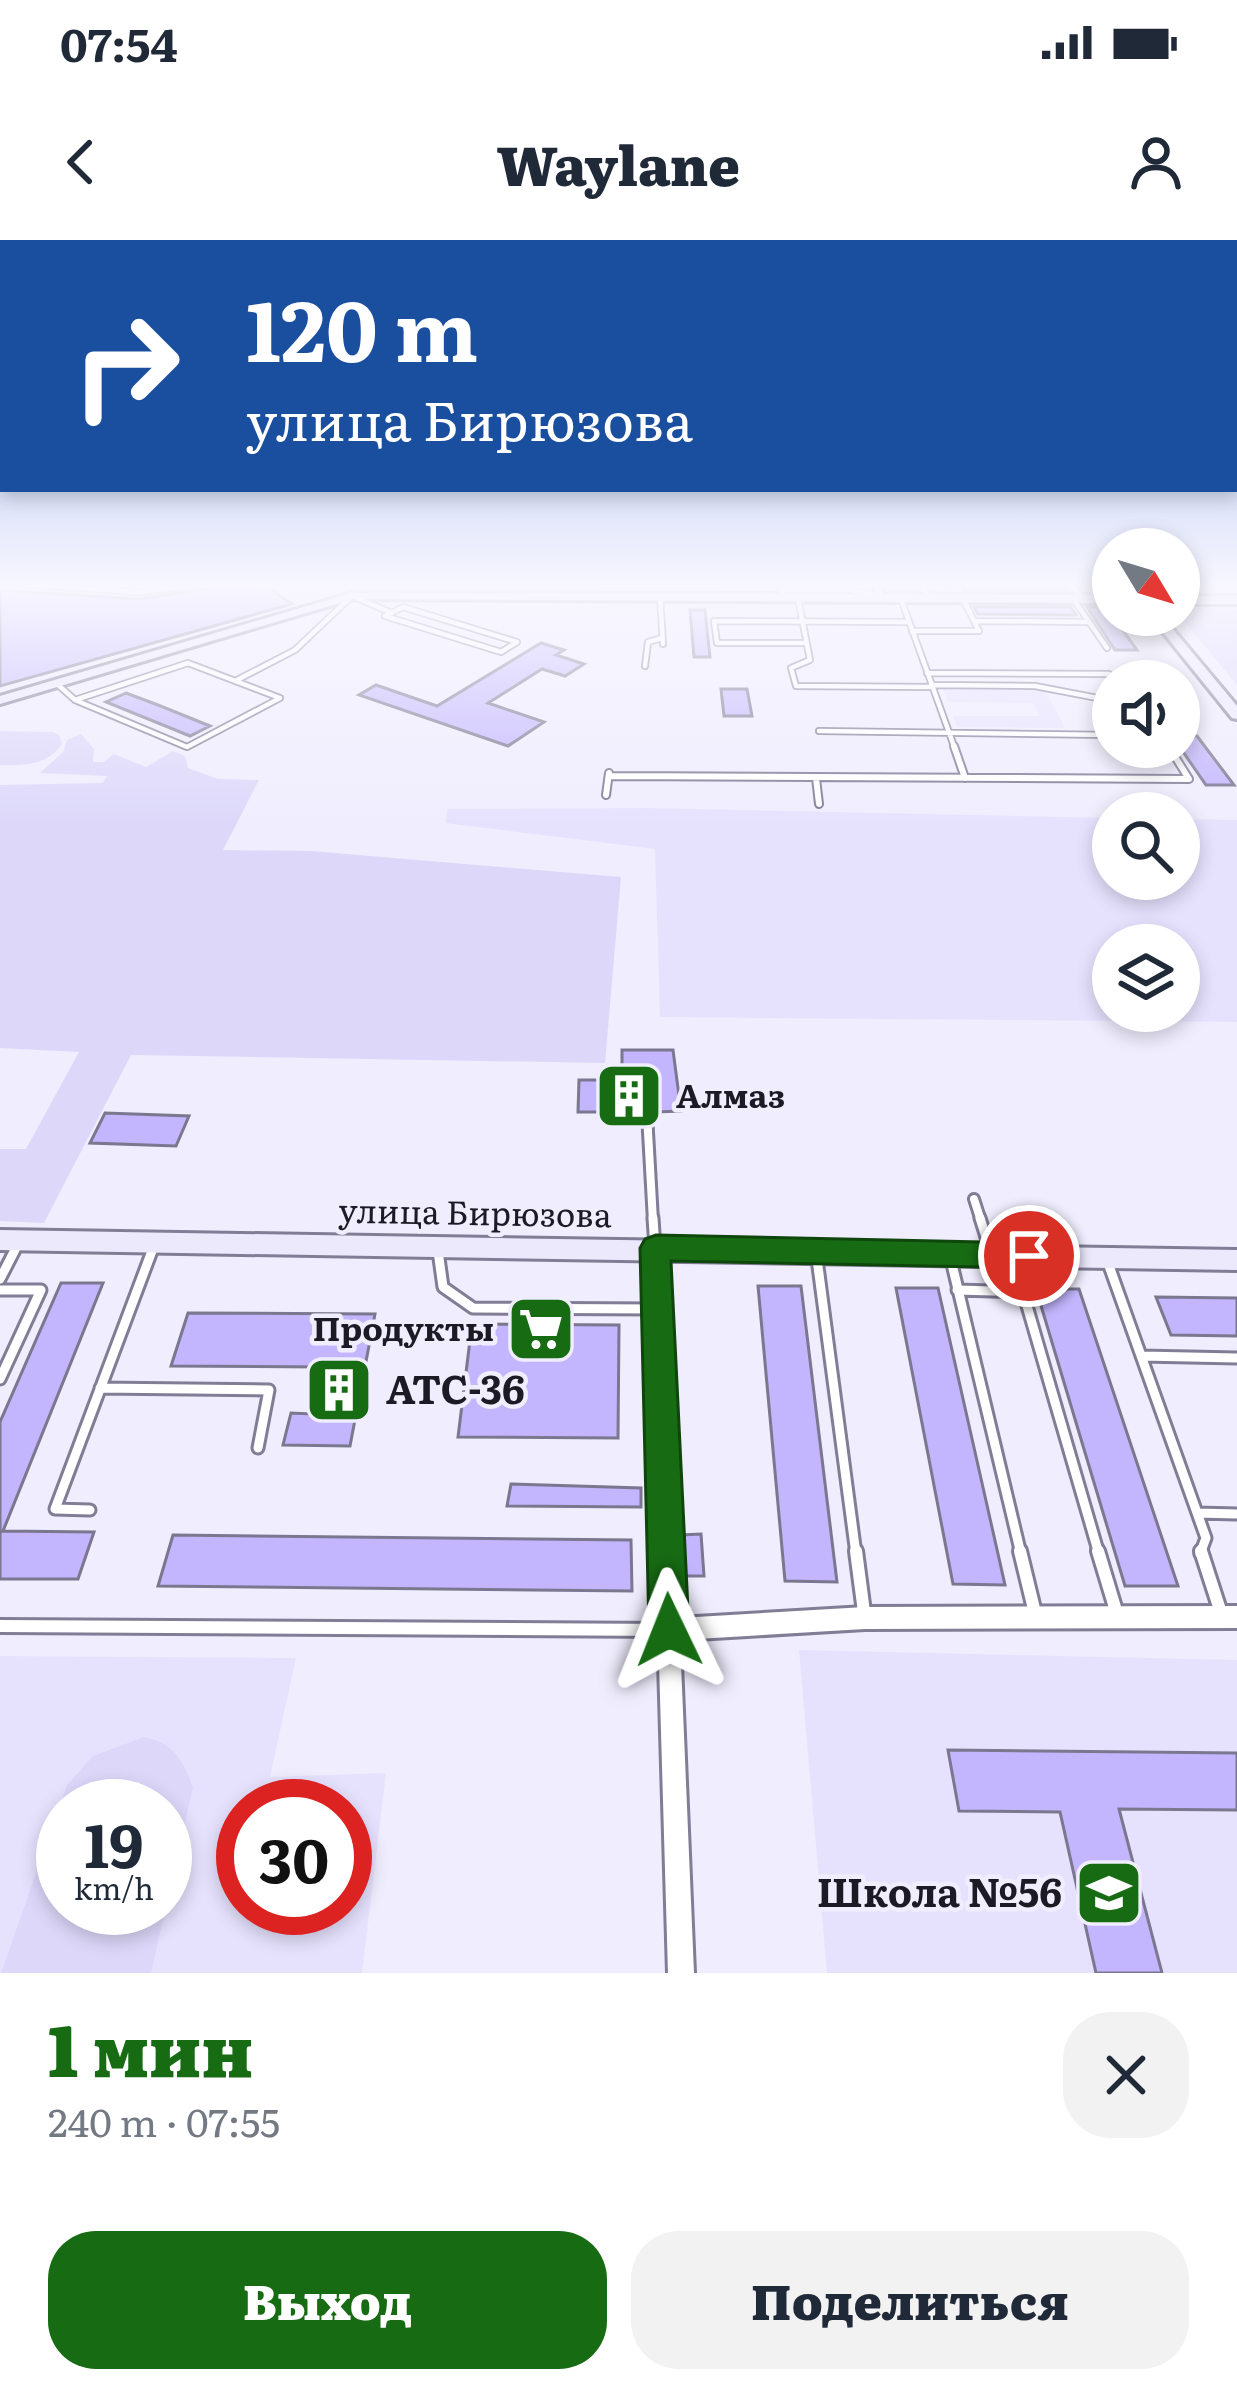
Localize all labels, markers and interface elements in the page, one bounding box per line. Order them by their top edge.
text: 07:54 [60,9,178,76]
text: Waylane [497,122,740,203]
icon: back [48,129,114,195]
icon: person [1123,129,1189,195]
text: 120 m [246,263,478,388]
icon: right [48,288,204,444]
text: улица Бирюзова [246,377,693,458]
north arrow [1092,528,1200,636]
map controls [1092,528,1200,1032]
button: sound [1092,660,1200,768]
button: search [1092,792,1200,900]
button: layers [1092,924,1200,1032]
building icon: Алмаз [594,1061,664,1131]
place label: Алмаз [676,1069,785,1118]
street label: улица Бирюзова [338,1184,612,1237]
pin [978,1205,1080,1307]
icon: arrive [996,1223,1062,1289]
supermarket icon: Продукты [506,1294,576,1364]
place label: Продукты [313,1302,494,1351]
building icon: АТС-36 [304,1355,374,1425]
place label: АТС-36 [386,1358,525,1416]
position arrow [606,1567,732,1693]
speed limit sign: 30 [216,1779,372,1935]
text: 19 [84,1797,144,1886]
school or university icon: Школа №56 [1074,1858,1144,1928]
place label: Школа №56 [817,1861,1062,1919]
text: km/h [74,1865,154,1909]
text: 1 мин [48,1992,253,2099]
button: close [1063,2012,1189,2138]
text: 240 m · 07:55 [48,2091,280,2149]
button: Выход [48,2231,607,2369]
button: Поделиться [631,2231,1189,2369]

